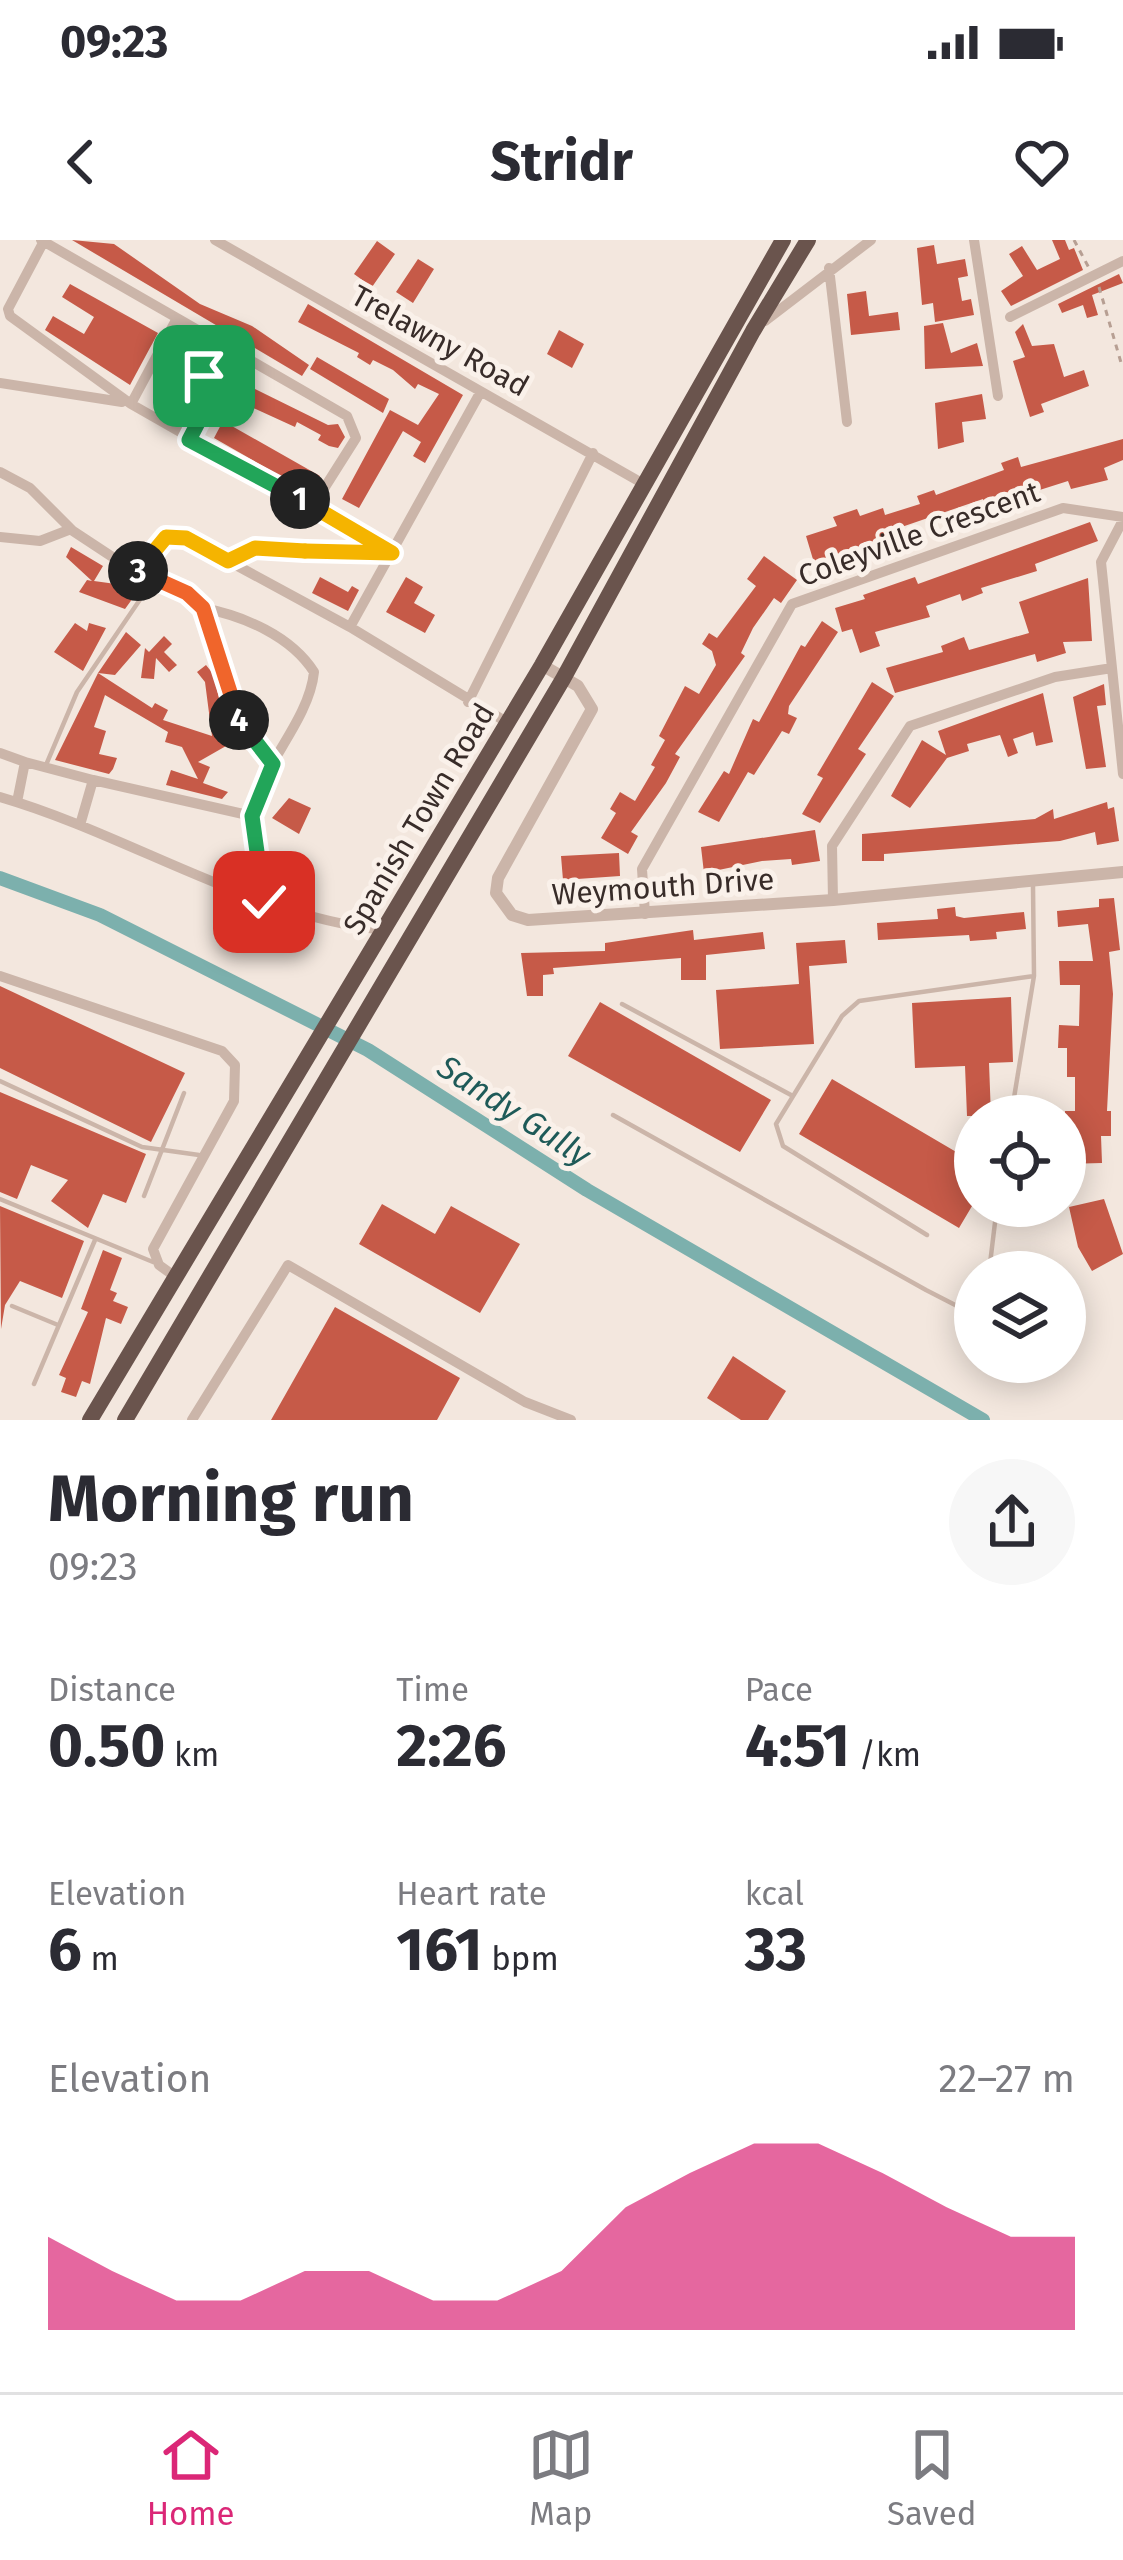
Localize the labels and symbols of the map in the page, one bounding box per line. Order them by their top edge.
street label: Trelawny Road [345,277,535,405]
pin [153,325,255,427]
pin: 1 [270,469,330,529]
street label: Coleyville Crescent [793,474,1045,594]
pin: 3 [108,541,168,601]
pin: 4 [209,690,269,750]
street label: Spanish Town Road [336,697,502,941]
pin [213,851,315,953]
street label: Weymouth Drive [551,861,775,913]
water label: Sandy Gully [429,1046,599,1176]

